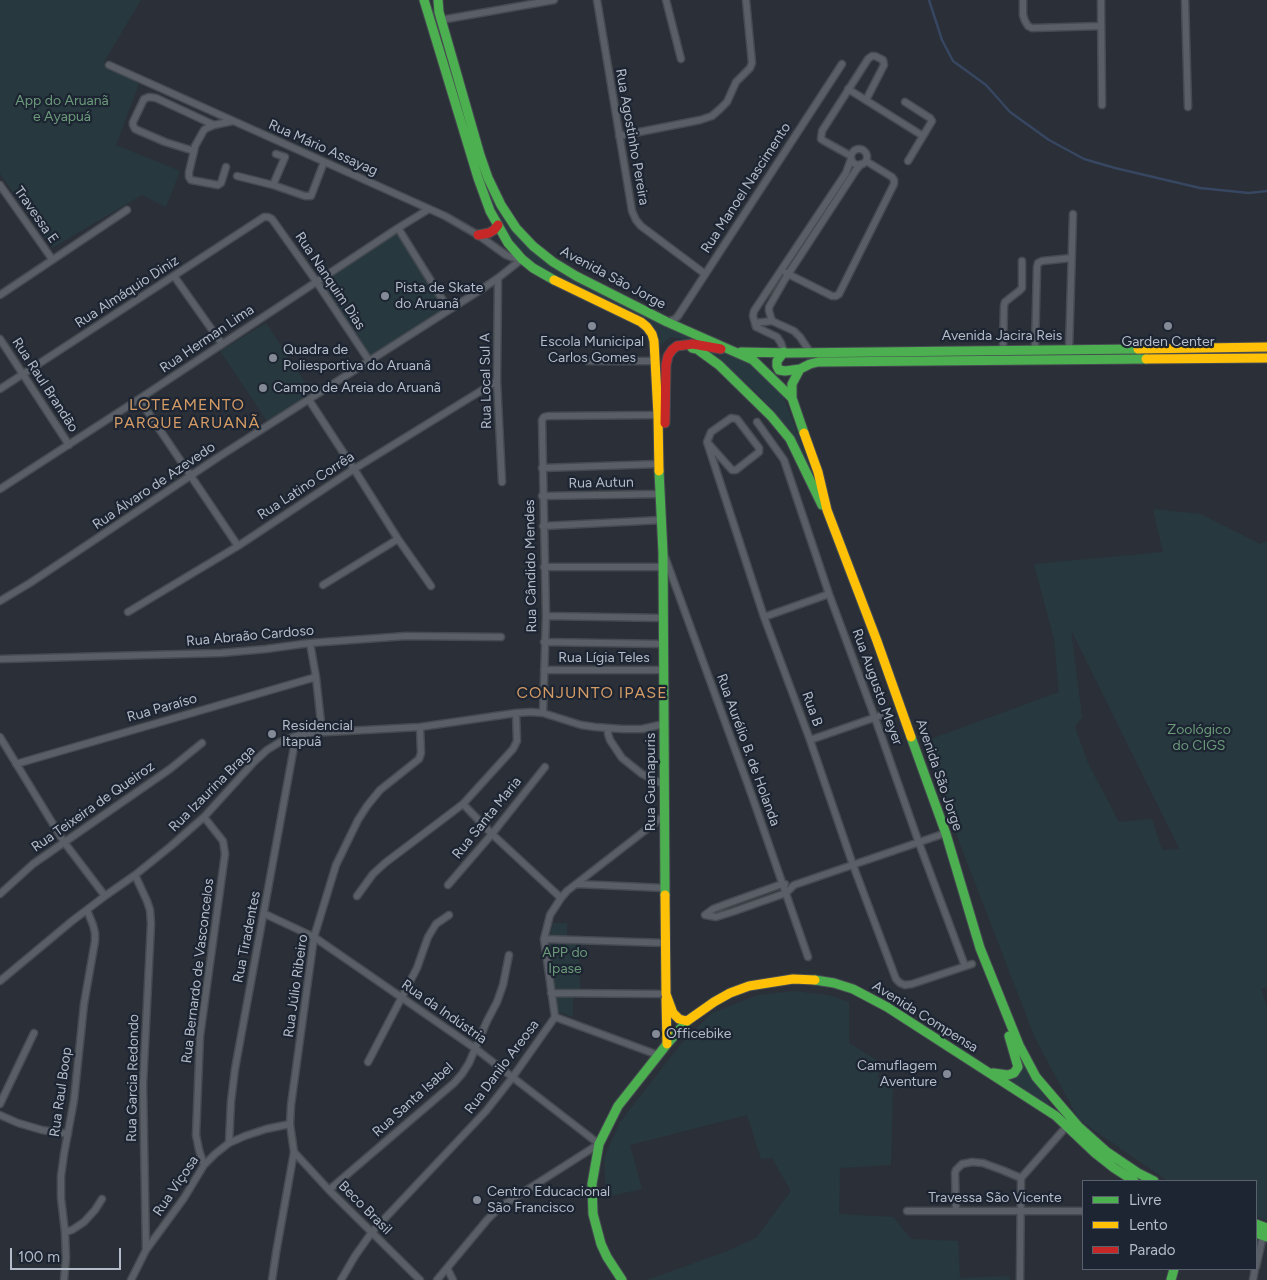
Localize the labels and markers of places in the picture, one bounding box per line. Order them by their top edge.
place label: Pista de Skate do Aruanã [395,280,483,312]
marker: Pista de Skate do Aruanã [379,290,391,302]
marker: Escola Municipal Carlos Gomes [586,320,598,332]
marker: Garden Center [1162,320,1174,332]
place label: Escola Municipal Carlos Gomes [540,334,644,367]
place label: Garden Center [1122,334,1214,350]
place label: Quadra de Poliesportiva do Aruanã [283,342,431,374]
marker: Quadra de Poliesportiva do Aruanã [267,352,279,364]
place label: Campo de Areia do Aruanã [273,380,441,396]
marker: Campo de Areia do Aruanã [257,382,269,394]
place label: Residencial Itapuã [282,718,353,750]
marker: Residencial Itapuã [266,728,278,740]
place label: Officebike [666,1026,731,1042]
marker: Officebike [650,1028,662,1040]
place label: Camuflagem Aventure [857,1058,937,1090]
marker: Camuflagem Aventure [941,1068,953,1080]
place label: Centro Educacional São Francisco [487,1184,610,1216]
marker: Centro Educacional São Francisco [471,1194,483,1206]

